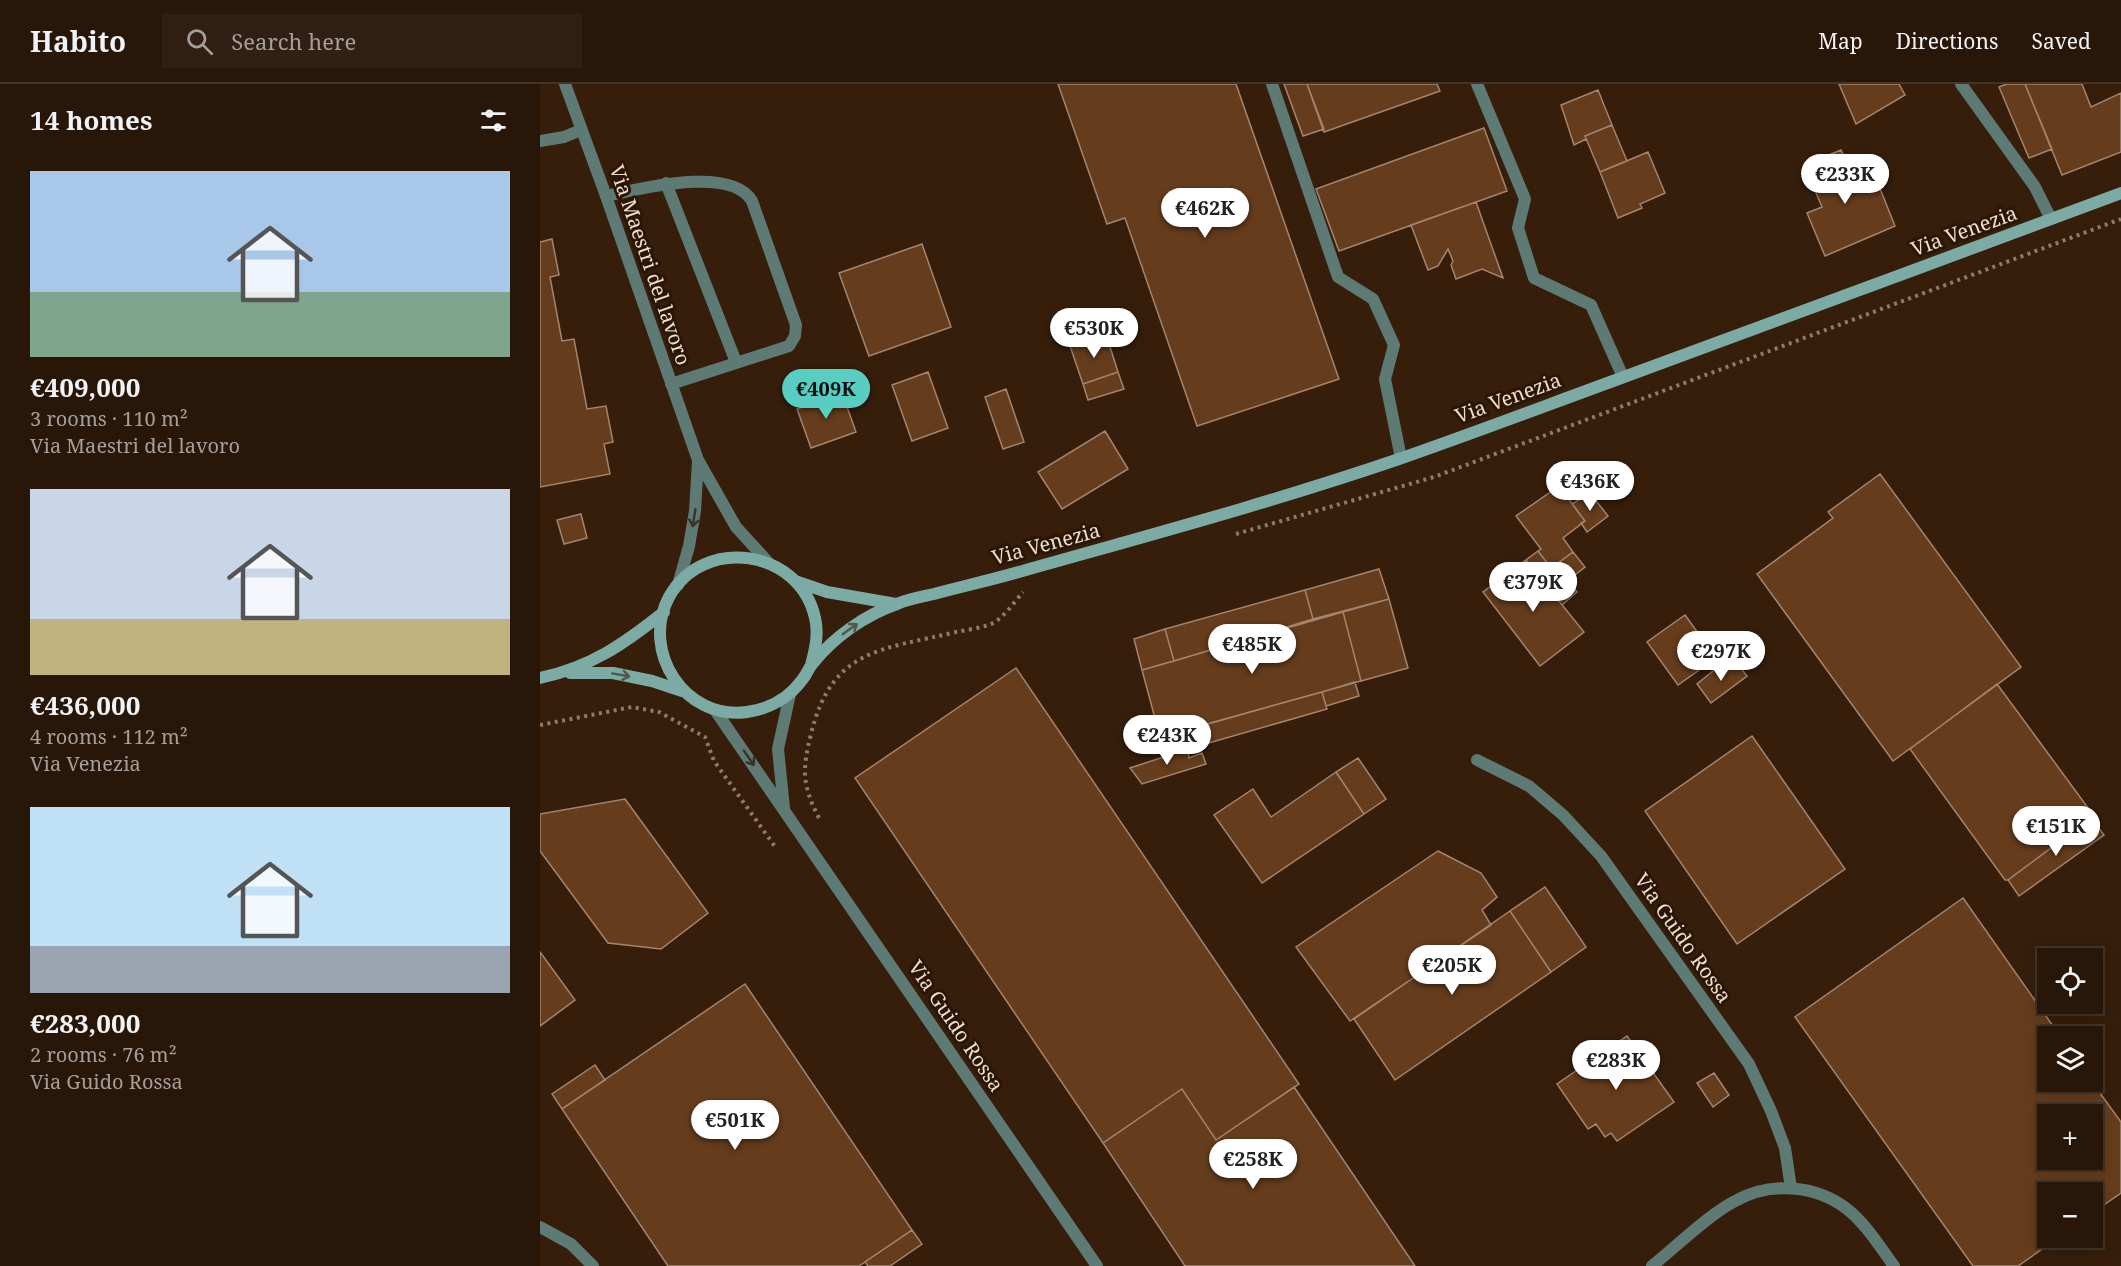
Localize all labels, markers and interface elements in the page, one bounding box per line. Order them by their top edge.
search box [162,14,582,68]
text: Habito [30,22,126,60]
icon: search [183,25,216,58]
text: Search here [231,26,356,56]
text: Map [1818,27,1863,55]
text: Directions [1896,27,1998,55]
text: Saved [2031,27,2091,55]
text: 14 homes [30,102,152,138]
icon: filters [477,104,510,137]
pin: €233K [1803,154,1887,205]
text: €233K [1815,160,1875,187]
street label: Via Maestri del lavoro [604,161,697,369]
pin: €462K [1163,188,1247,239]
text: €462K [1175,194,1235,221]
street label: Via Venezia [1907,199,2021,262]
icon: home [216,210,324,318]
pin: €530K [1052,308,1136,359]
text: €530K [1064,314,1124,341]
street label: Via Venezia [1451,366,1565,429]
text: €409,000 [30,369,140,405]
pin: €409K [784,369,868,420]
text: €409K [796,375,856,402]
text: 3 rooms · 110 m² [30,405,188,432]
text: Via Maestri del lavoro [30,432,240,459]
pin: €436K [1548,461,1632,512]
text: €436K [1560,467,1620,494]
one-way arrow [688,508,699,528]
street label: Via Venezia [989,516,1103,571]
icon: home [216,528,324,636]
pin: €379K [1491,562,1575,613]
text: €379K [1503,568,1563,595]
one-way arrow [841,623,857,635]
pin: €485K [1210,624,1294,675]
text: €485K [1222,630,1282,657]
pin: €297K [1679,631,1763,682]
text: €297K [1691,637,1751,664]
one-way arrow [611,670,631,681]
text: €436,000 [30,687,140,723]
pin: €243K [1125,715,1209,766]
text: €243K [1137,721,1197,748]
text: 4 rooms · 112 m² [30,723,188,750]
one-way arrow [743,749,755,766]
text: Via Venezia [30,750,141,777]
pin: €151K [2014,806,2098,857]
text: €151K [2026,812,2086,839]
icon: home [216,846,324,954]
street label: Via Guido Rossa [1629,867,1738,1008]
pin: €205K [1410,945,1494,996]
map controls [2037,948,2103,1248]
button: locate [2037,948,2103,1014]
text: €205K [1422,951,1482,978]
street label: Via Guido Rossa [903,955,1010,1097]
text: €283,000 [30,1005,140,1041]
button: layers [2037,1026,2103,1092]
pin: €283K [1574,1040,1658,1091]
text: 2 rooms · 76 m² [30,1041,177,1068]
text: €283K [1586,1046,1646,1073]
text: Via Guido Rossa [30,1068,183,1095]
pin: €501K [693,1100,777,1151]
button: + [2037,1104,2103,1170]
text: €501K [705,1106,765,1133]
pin: €258K [1211,1139,1295,1190]
text: €258K [1223,1145,1283,1172]
button: − [2037,1182,2103,1248]

